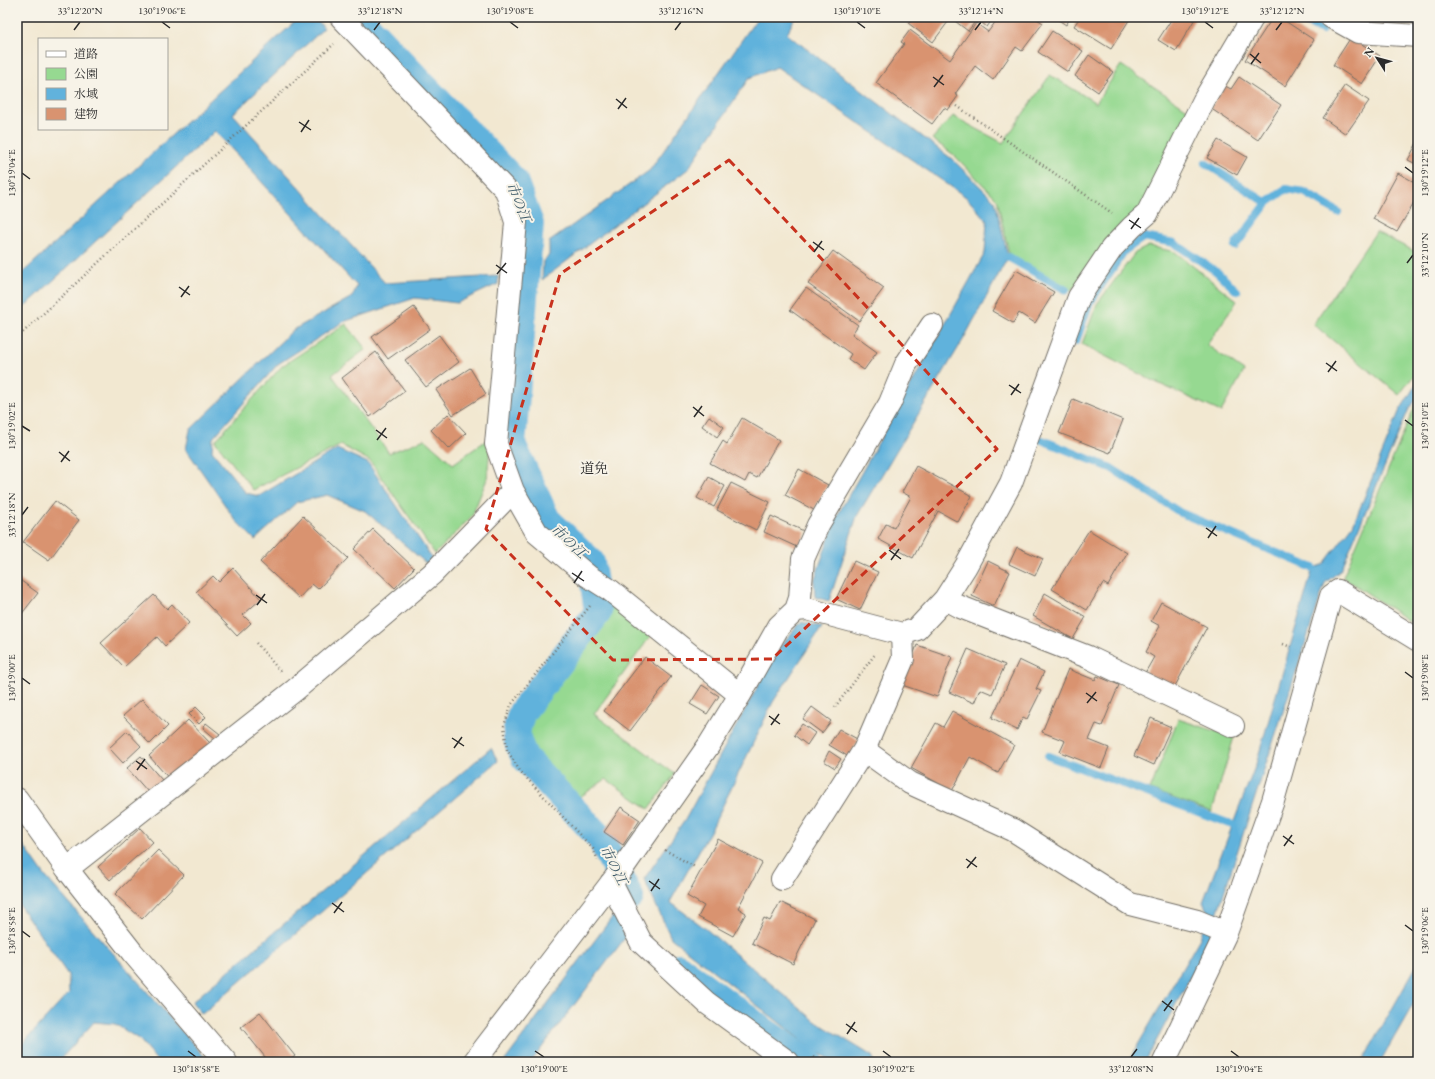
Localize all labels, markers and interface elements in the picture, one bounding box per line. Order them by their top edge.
text: 33°12'20"N [58,4,103,17]
text: 130°19'06"E [138,4,186,17]
text: 33°12'18"N [358,4,403,17]
text: 130°19'08"E [486,4,534,17]
text: 33°12'16"N [659,4,704,17]
text: 130°19'10"E [833,4,881,17]
text: 33°12'14"N [959,4,1004,17]
text: 130°19'12"E [1181,4,1229,17]
text: 33°12'12"N [1260,4,1305,17]
legend [38,38,168,130]
north arrow [1357,38,1397,78]
text: N [1361,44,1377,60]
text: 道路 [74,46,98,62]
text: 公園 [74,66,98,82]
text: 水域 [74,86,98,102]
text: 建物 [74,106,98,122]
text: 130°19'04"E [5,149,18,197]
text: 130°19'12"E [1418,149,1431,197]
water label: 市の江 [503,179,536,227]
text: 33°12'10"N [1418,232,1431,277]
text: 130°19'02"E [5,402,18,450]
text: 130°19'10"E [1418,402,1431,450]
district label: 道免 [580,459,608,477]
text: 33°12'18"N [5,492,18,537]
water label: 市の江 [548,520,592,563]
text: 130°19'00"E [5,654,18,702]
text: 130°19'08"E [1418,654,1431,702]
water label: 市の江 [596,842,632,890]
text: 130°18'58"E [5,907,18,955]
text: 130°19'06"E [1418,907,1431,955]
text: 130°18'58"E [172,1062,220,1075]
text: 130°19'00"E [520,1062,568,1075]
text: 130°19'02"E [867,1062,915,1075]
text: 33°12'08"N [1109,1062,1154,1075]
text: 130°19'04"E [1215,1062,1263,1075]

